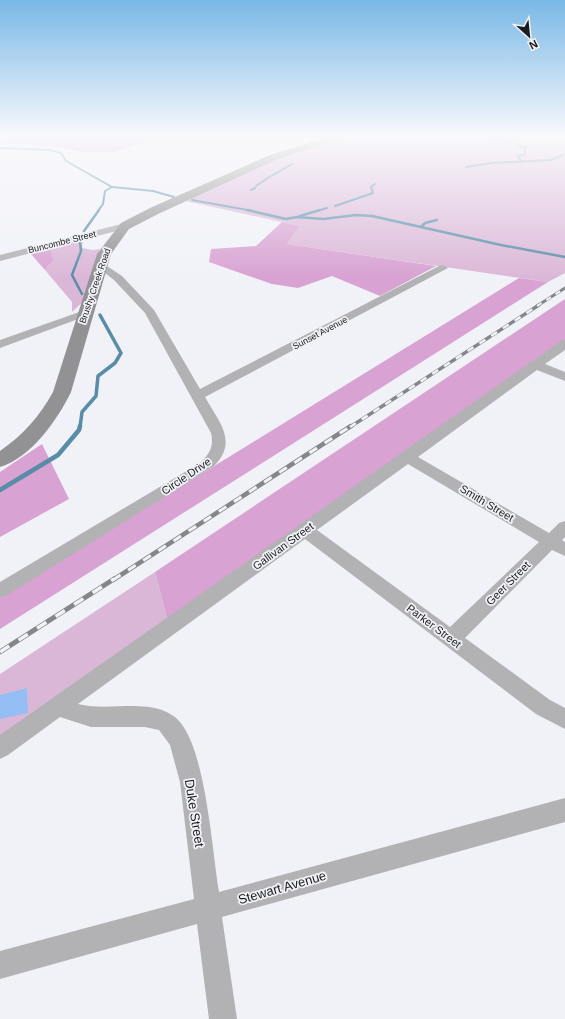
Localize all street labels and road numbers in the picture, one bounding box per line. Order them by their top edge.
street label: Buncombe Street [27,229,97,255]
street label: Brushy Creek Road [77,247,113,325]
street label: Sunset Avenue [291,314,349,352]
street label: Circle Drive [159,455,213,497]
street label: Smith Street [458,482,516,524]
street label: Gallivan Street [250,520,316,572]
street label: Geer Street [484,559,532,607]
street label: Parker Street [405,602,463,650]
street label: Duke Street [182,778,207,849]
street label: Stewart Avenue [236,868,328,907]

